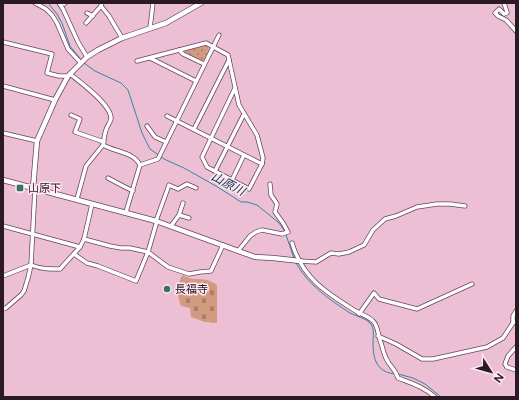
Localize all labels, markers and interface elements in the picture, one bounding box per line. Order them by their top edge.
water label: 山原川 [209,169,249,200]
place label: 山原下 [28,182,61,195]
marker: 山原下 [15,183,25,193]
place label: 長福寺 [175,283,208,296]
marker: 長福寺 [162,284,172,294]
north arrow [471,352,511,392]
text: N [491,370,506,385]

